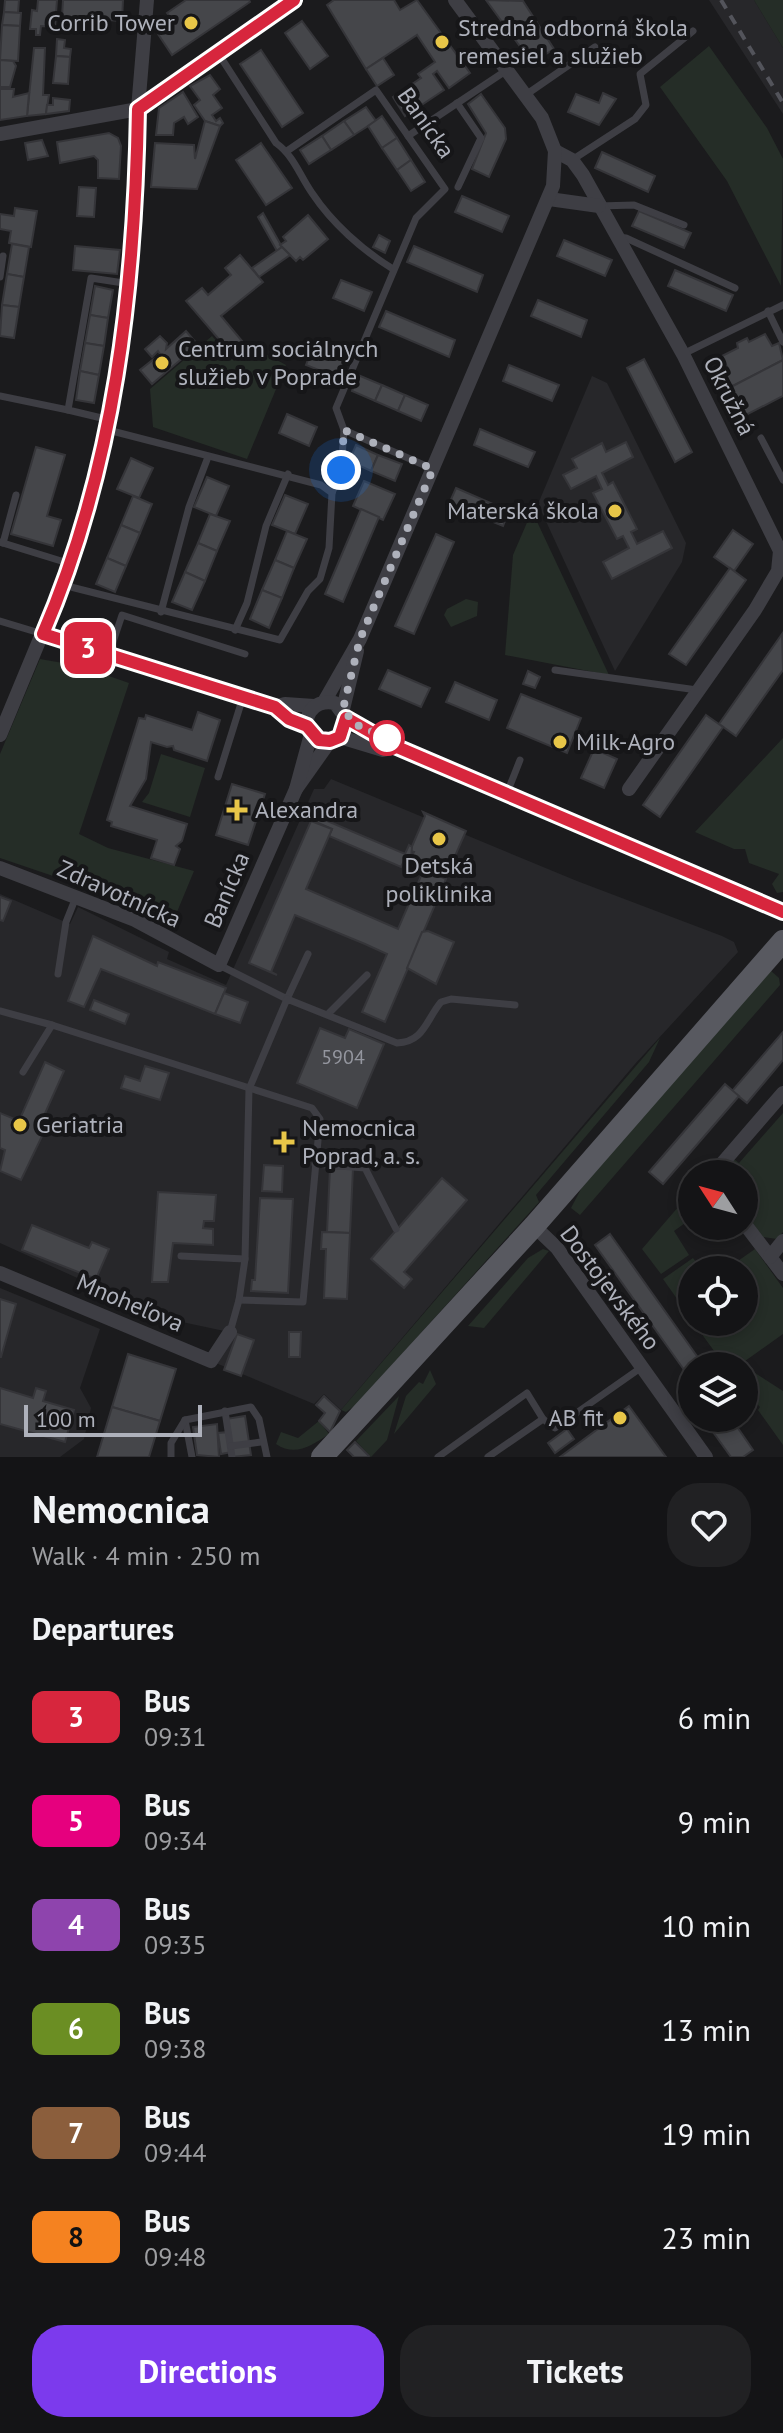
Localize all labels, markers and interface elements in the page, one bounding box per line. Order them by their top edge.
place label: Corrib Tower [47,7,175,38]
place label: Stredná odborná škola remesiel a služieb [458,12,688,71]
marker: Corrib Tower [182,14,200,32]
marker: Stredná odborná škola remesiel a služieb [433,33,451,51]
street label: Banícka [391,81,462,164]
place label: Centrum sociálnych služieb v Poprade [178,333,378,392]
street label: Okružná [696,351,763,441]
marker: Centrum sociálnych služieb v Poprade [153,354,171,372]
your location [321,450,361,490]
place label: Materská škola [447,495,599,526]
marker: Materská škola [606,502,624,520]
line badge: 3 [62,622,114,674]
text: 3 [80,629,96,666]
unlabelled marker [370,721,404,755]
place label: Milk-Agro [576,726,675,757]
marker: Milk-Agro [551,733,569,751]
place label: Alexandra [255,794,358,825]
marker: Alexandra [226,799,248,821]
marker: Detská poliklinika [430,830,448,848]
street label: Banícka [197,847,256,933]
place label: Detská poliklinika [385,850,493,909]
street label: Zdravotnícka [53,853,186,935]
house number: 5904 [321,1044,365,1070]
place label: Geriatria [36,1109,124,1140]
place label: Nemocnica Poprad, a. s. [302,1112,420,1171]
marker: Geriatria [11,1116,29,1134]
marker: Nemocnica Poprad, a. s. [273,1131,295,1153]
north arrow [678,1160,758,1240]
map controls [678,1160,758,1432]
street label: Dostojevského [553,1219,667,1356]
button: locate [678,1256,758,1336]
street label: Mnoheľova [72,1266,188,1339]
button: layers [678,1352,758,1432]
scale bar [24,1401,202,1437]
place label: AB fit [548,1402,604,1433]
text: 100 m [36,1405,96,1433]
marker: AB fit [611,1409,629,1427]
button: heart [667,1483,751,1567]
text: Nemocnica [32,1484,210,1533]
text: Walk · 4 min · 250 m [32,1539,260,1572]
text: Departures [32,1609,174,1648]
text: Bus [144,1681,191,1720]
text: 3 [68,1698,84,1735]
text: 6 min [678,1698,751,1737]
text: 09:31 [144,1720,206,1753]
text: Bus [144,1785,191,1824]
text: 5 [68,1802,84,1839]
text: 9 min [678,1802,751,1841]
text: 09:34 [144,1824,206,1857]
text: Bus [144,1889,191,1928]
text: 4 [68,1906,84,1943]
text: 10 min [661,1906,751,1945]
text: 09:35 [144,1928,206,1961]
text: Bus [144,1993,191,2032]
text: 6 [68,2010,84,2047]
text: 13 min [661,2010,751,2049]
text: 09:38 [144,2032,206,2065]
text: Bus [144,2097,191,2136]
text: 7 [68,2114,84,2151]
text: 19 min [661,2114,751,2153]
text: 09:44 [144,2136,206,2169]
text: Bus [144,2201,191,2240]
text: 8 [68,2218,84,2255]
text: 23 min [661,2218,751,2257]
text: 09:48 [144,2240,206,2273]
button: Directions [32,2325,384,2417]
button: Tickets [400,2325,751,2417]

